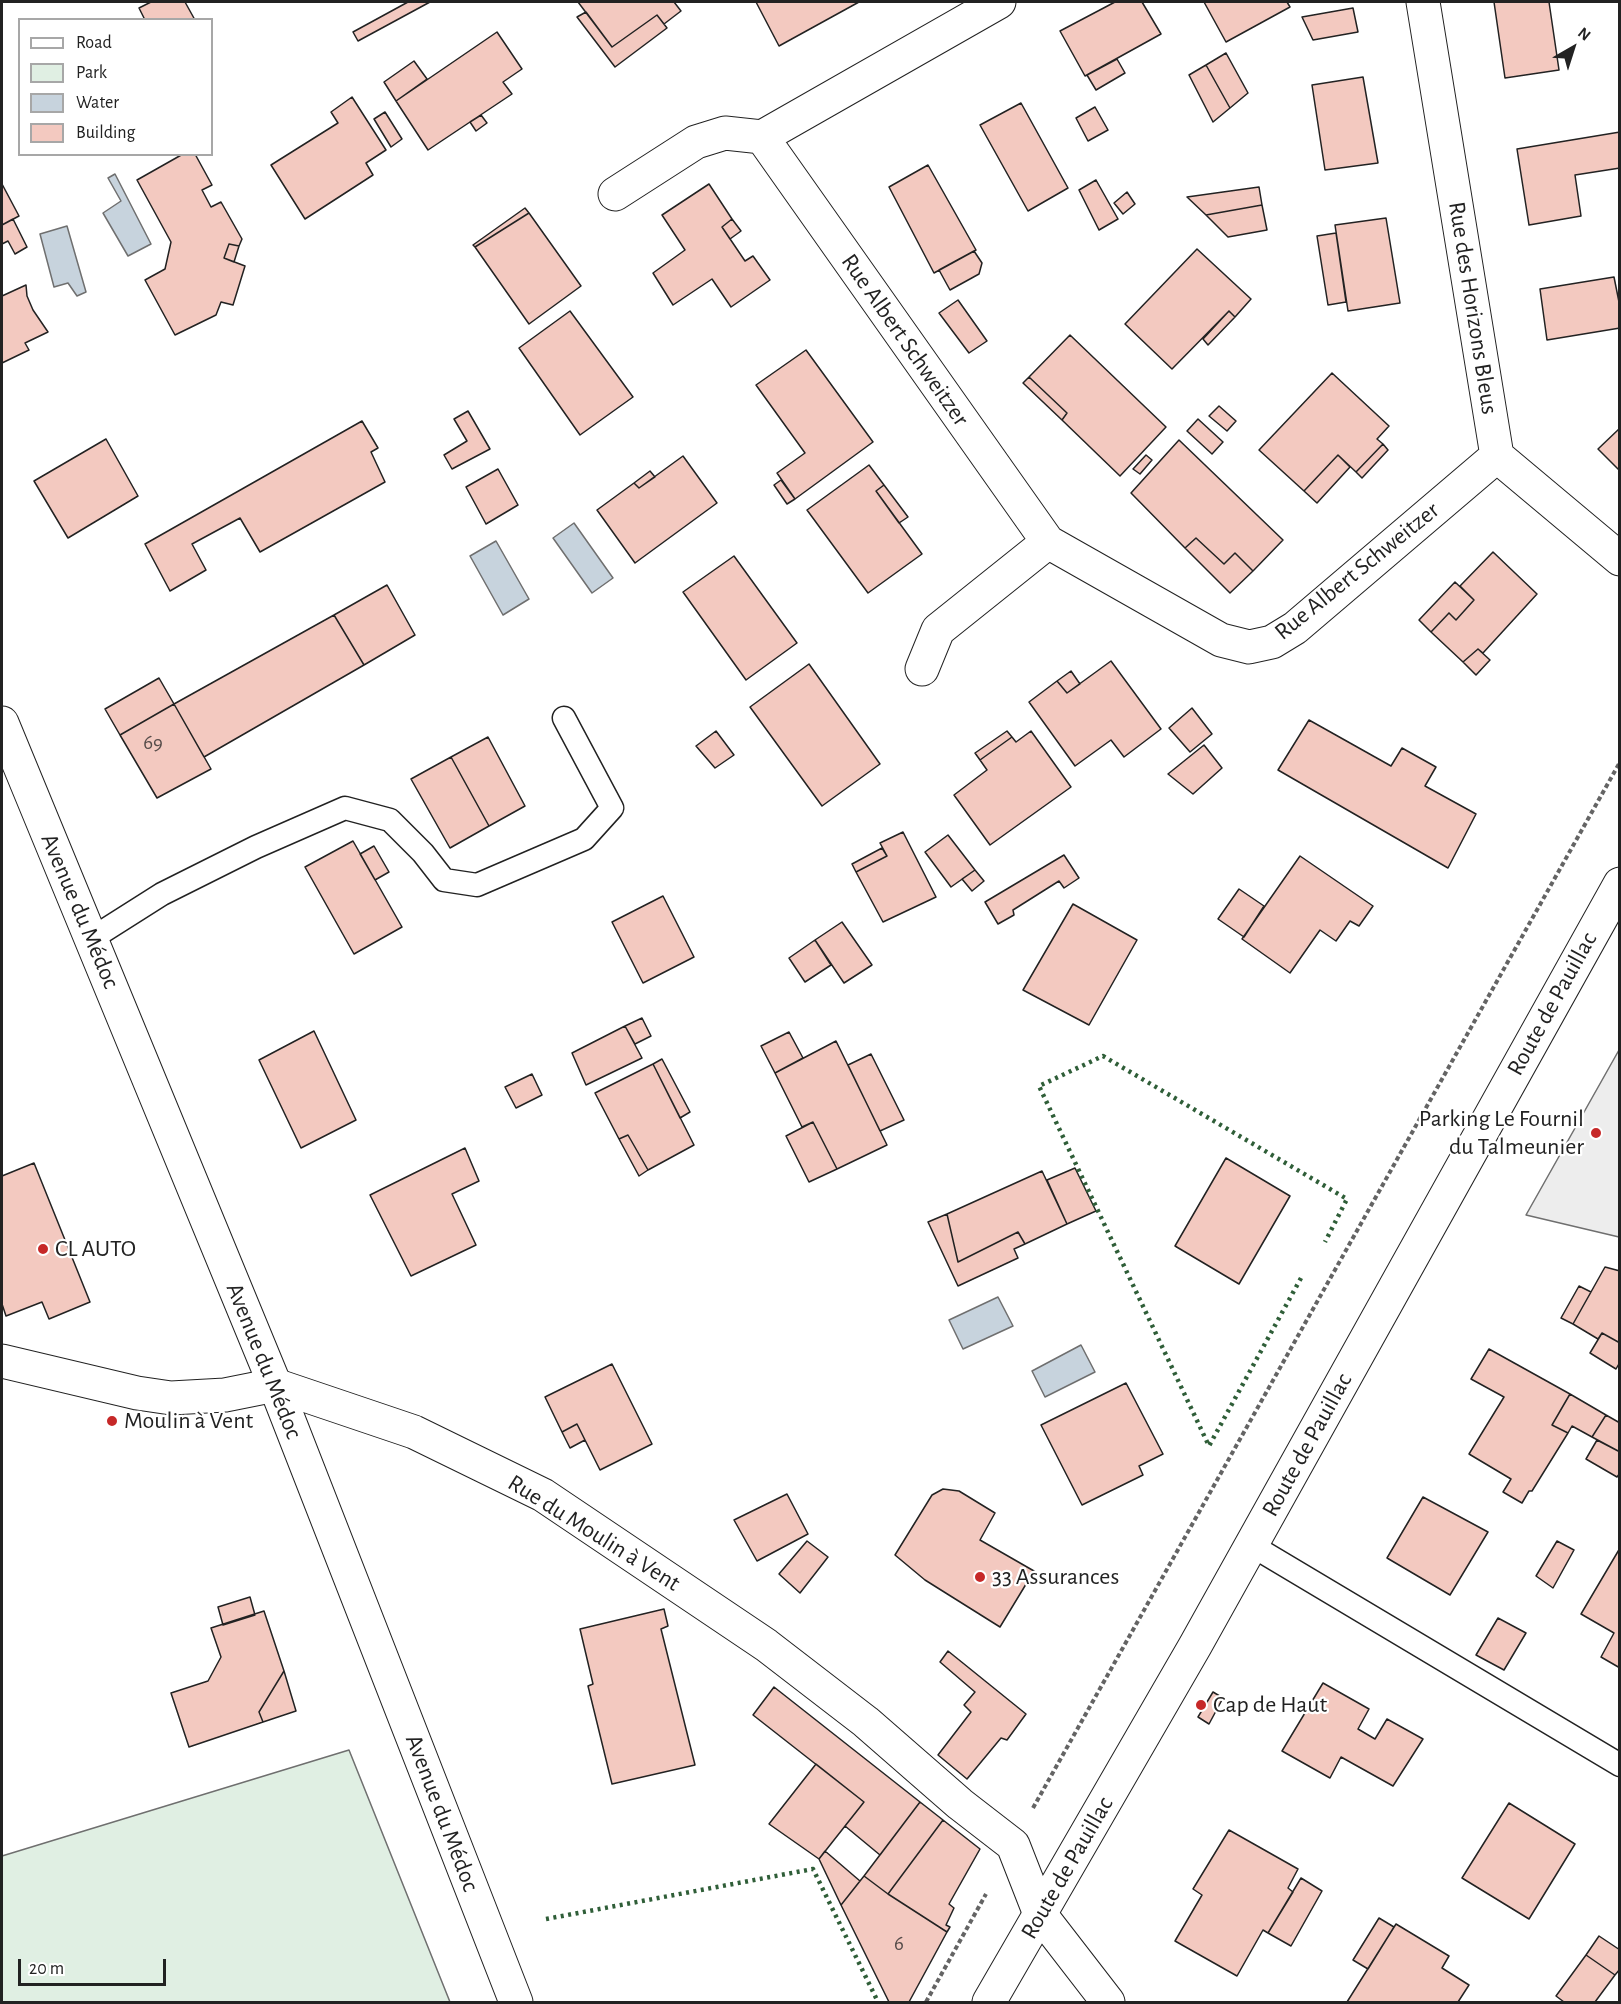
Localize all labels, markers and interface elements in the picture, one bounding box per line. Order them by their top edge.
legend [18,18,213,156]
north arrow [1543,18,1603,78]
text: N [1575,24,1594,44]
text: Road [76,34,112,52]
text: Park [76,64,107,82]
text: Water [76,94,119,112]
text: Building [76,124,135,142]
street label: Rue des Horizons Bleus [1442,200,1504,416]
street label: Rue Albert Schweitzer [835,248,975,432]
street label: Rue Albert Schweitzer [1269,496,1445,646]
house number: 69 [143,730,163,756]
street label: Avenue du Médoc [34,829,126,993]
street label: Route de Pauillac [1501,927,1603,1081]
place label: Parking Le Fournil du Talmeunier [1419,1105,1584,1161]
marker: Parking Le Fournil du Talmeunier [1589,1126,1603,1140]
place label: CL AUTO [55,1235,136,1263]
marker: CL AUTO [36,1242,50,1256]
street label: Avenue du Médoc [220,1279,308,1443]
street label: Route de Pauillac [1256,1368,1358,1522]
place label: Moulin à Vent [124,1407,253,1435]
marker: Moulin à Vent [105,1414,119,1428]
street label: Rue du Moulin à Vent [502,1468,686,1598]
place label: 33 Assurances [992,1563,1119,1591]
marker: 33 Assurances [973,1570,987,1584]
place label: Cap de Haut [1213,1691,1327,1719]
marker: Cap de Haut [1194,1698,1208,1712]
street label: Avenue du Médoc [399,1731,485,1895]
street label: Route de Pauillac [1015,1792,1119,1944]
house number: 6 [894,1931,904,1957]
scale bar [21,1947,170,1985]
text: 20 m [29,1960,64,1978]

